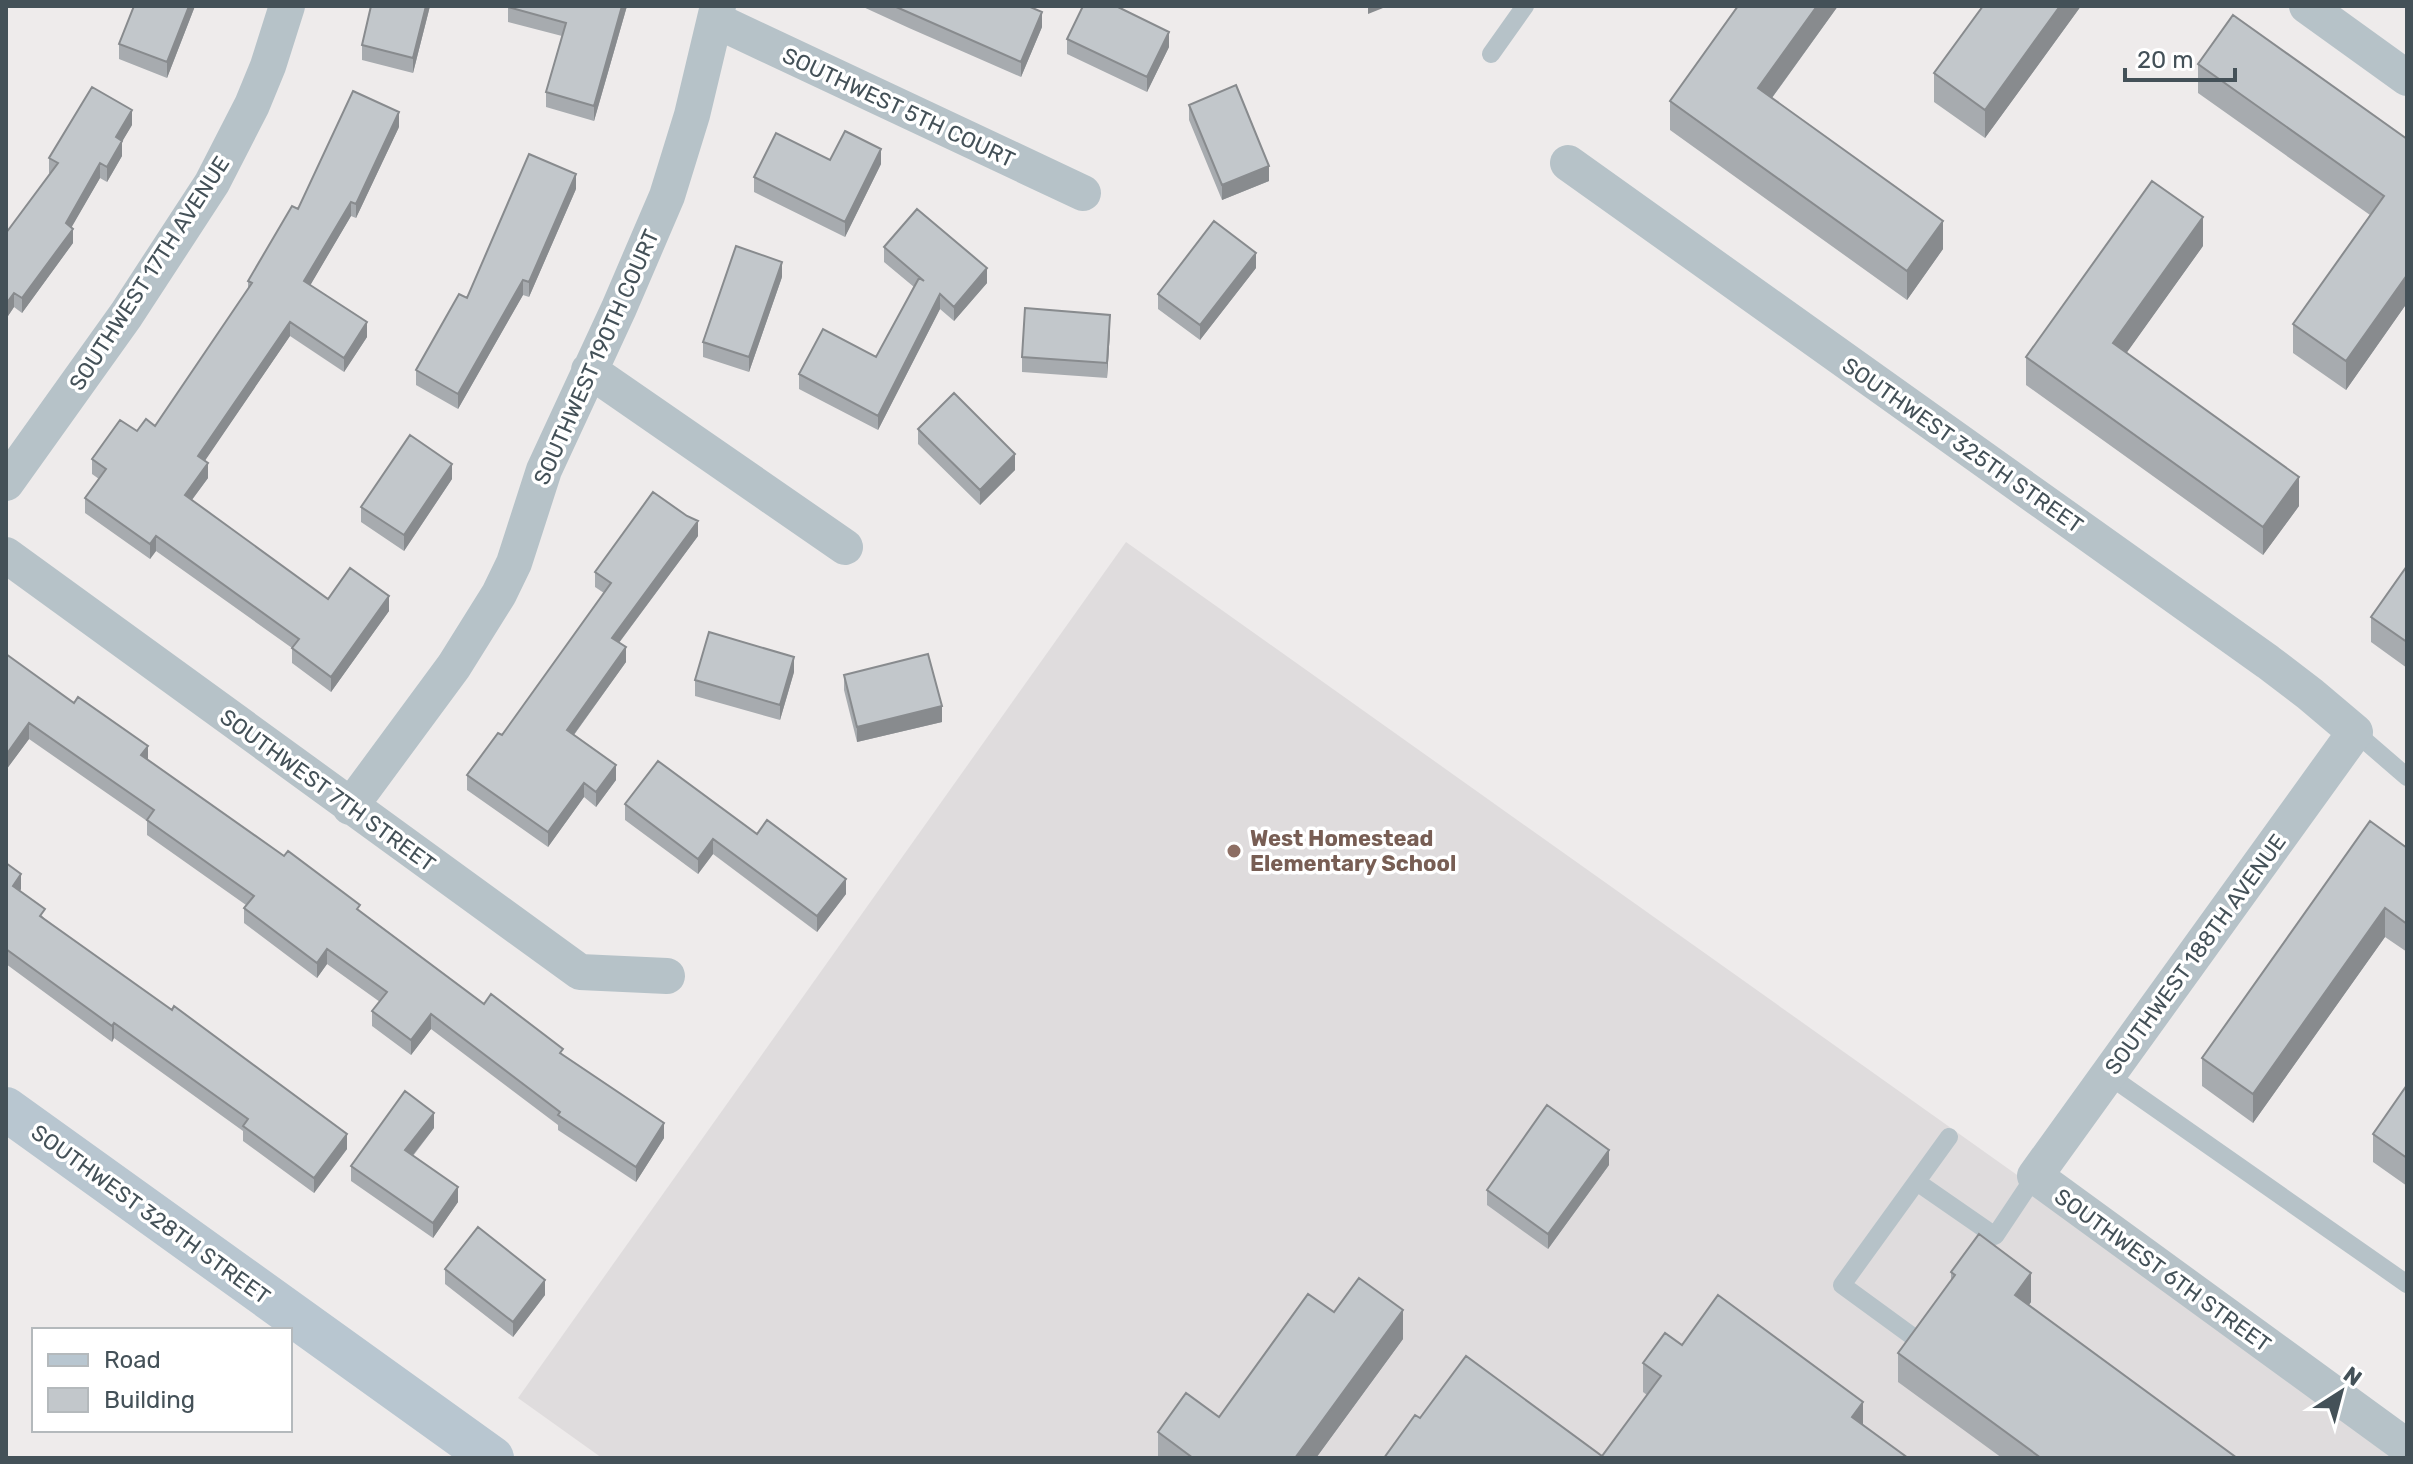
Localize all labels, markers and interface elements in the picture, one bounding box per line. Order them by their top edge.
scale bar [2125,32,2235,82]
street label: SOUTHWEST 5TH COURT [778,42,1020,173]
text: 20 m [2137,46,2194,74]
street label: SOUTHWEST 17TH AVENUE [64,151,235,395]
street label: SOUTHWEST 190TH COURT [528,225,665,489]
street label: SOUTHWEST 325TH STREET [1837,352,2088,539]
street label: SOUTHWEST 7TH STREET [215,703,441,878]
place label: West Homestead Elementary School [1250,825,1456,877]
street label: SOUTHWEST 188TH AVENUE [2099,829,2292,1080]
marker: West Homestead Elementary School [1225,842,1243,860]
street label: SOUTHWEST 328TH STREET [26,1119,276,1310]
street label: SOUTHWEST 6TH STREET [2049,1183,2276,1358]
legend [32,1328,292,1432]
text: Road [104,1346,161,1374]
north arrow [2301,1352,2381,1432]
text: N [2338,1361,2367,1392]
text: Building [104,1386,195,1414]

